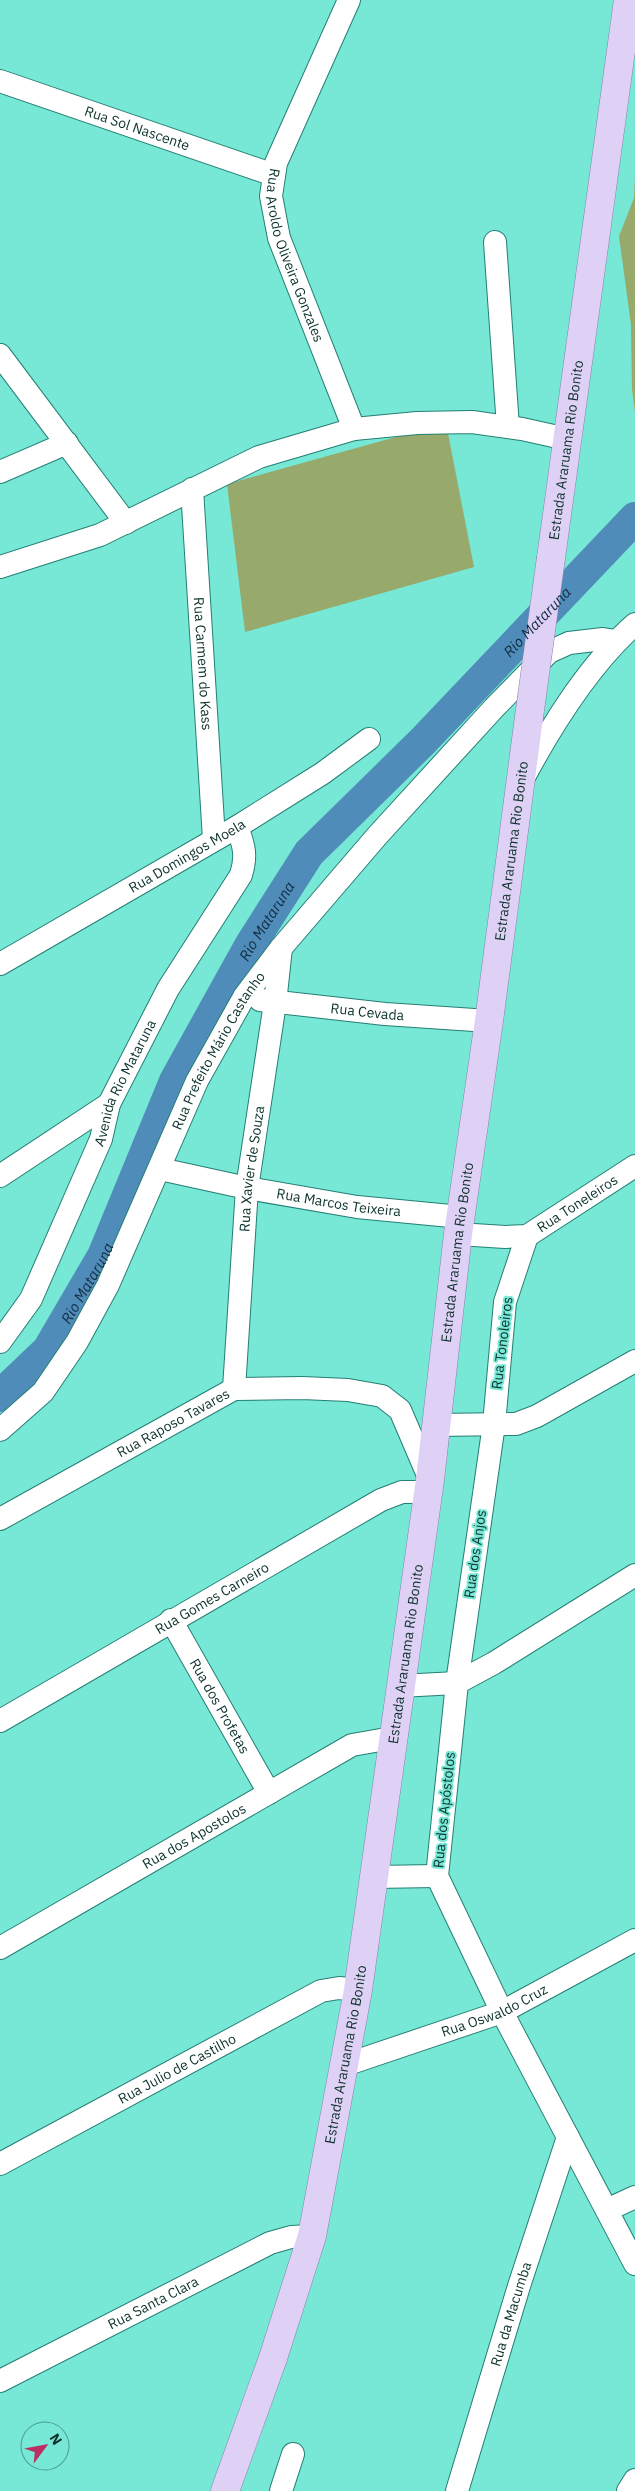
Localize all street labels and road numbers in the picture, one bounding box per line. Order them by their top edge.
street label: Rua Sol Nascente [82,102,192,155]
street label: Rua Aroldo Oliveira Gonzales [262,167,328,345]
street label: Estrada Araruama Rio Bonito [545,359,587,541]
street label: Rua Carmem do Kass [190,596,216,731]
street label: Estrada Araruama Rio Bonito [491,760,532,942]
street label: Rua Domingos Moela [125,815,249,897]
street label: Rua Prefeito Mário Castanho [168,968,269,1133]
street label: Rua Cevada [330,999,405,1024]
street label: Avenida Rio Mataruna [90,1016,160,1149]
street label: Rua Xavier de Souza [235,1104,268,1232]
street label: Estrada Araruama Rio Bonito [437,1161,477,1343]
street label: Rua Toneleiros [533,1170,621,1236]
street label: Rua Marcos Teixeira [275,1184,402,1220]
street label: Rua Tonoleiros [487,1296,517,1390]
street label: Rua Raposo Tavares [114,1384,233,1461]
street label: Rua dos Anjos [460,1509,490,1599]
street label: Rua Gomes Carneiro [152,1558,272,1638]
street label: Estrada Araruama Rio Bonito [384,1563,427,1745]
street label: Rua dos Profetas [186,1655,254,1757]
street label: Rua dos Apóstolos [429,1751,459,1869]
street label: Rua dos Apostolos [139,1799,249,1873]
street label: Estrada Araruama Rio Bonito [320,1964,370,2145]
street label: Rua Oswaldo Cruz [439,1980,551,2041]
street label: Rua Julio de Castilho [115,2029,239,2108]
street label: Rua da Macumba [486,2259,536,2368]
street label: Rua Santa Clara [105,2272,202,2333]

